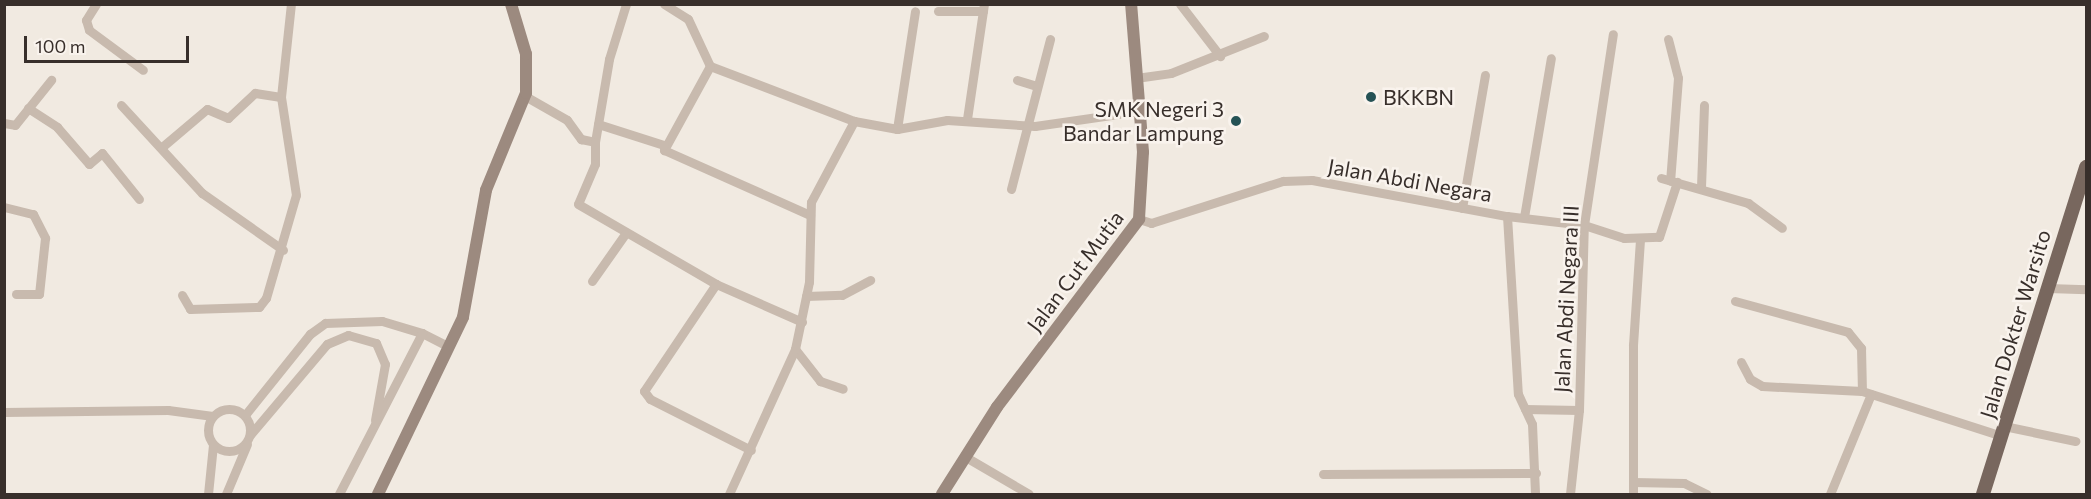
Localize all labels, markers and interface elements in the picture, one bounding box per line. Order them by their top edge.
scale bar [27,24,192,62]
text: 100 m [35,35,85,57]
place label: BKKBN [1383,84,1454,110]
marker: BKKBN [1364,90,1378,104]
place label: SMK Negeri 3 Bandar Lampung [1063,96,1224,146]
marker: SMK Negeri 3 Bandar Lampung [1229,114,1243,128]
street label: Jalan Abdi Negara [1326,153,1494,207]
street label: Jalan Abdi Negara III [1549,205,1583,393]
street label: Jalan Cut Mutia [1021,206,1129,336]
street label: Jalan Dokter Warsito [1974,227,2056,421]

